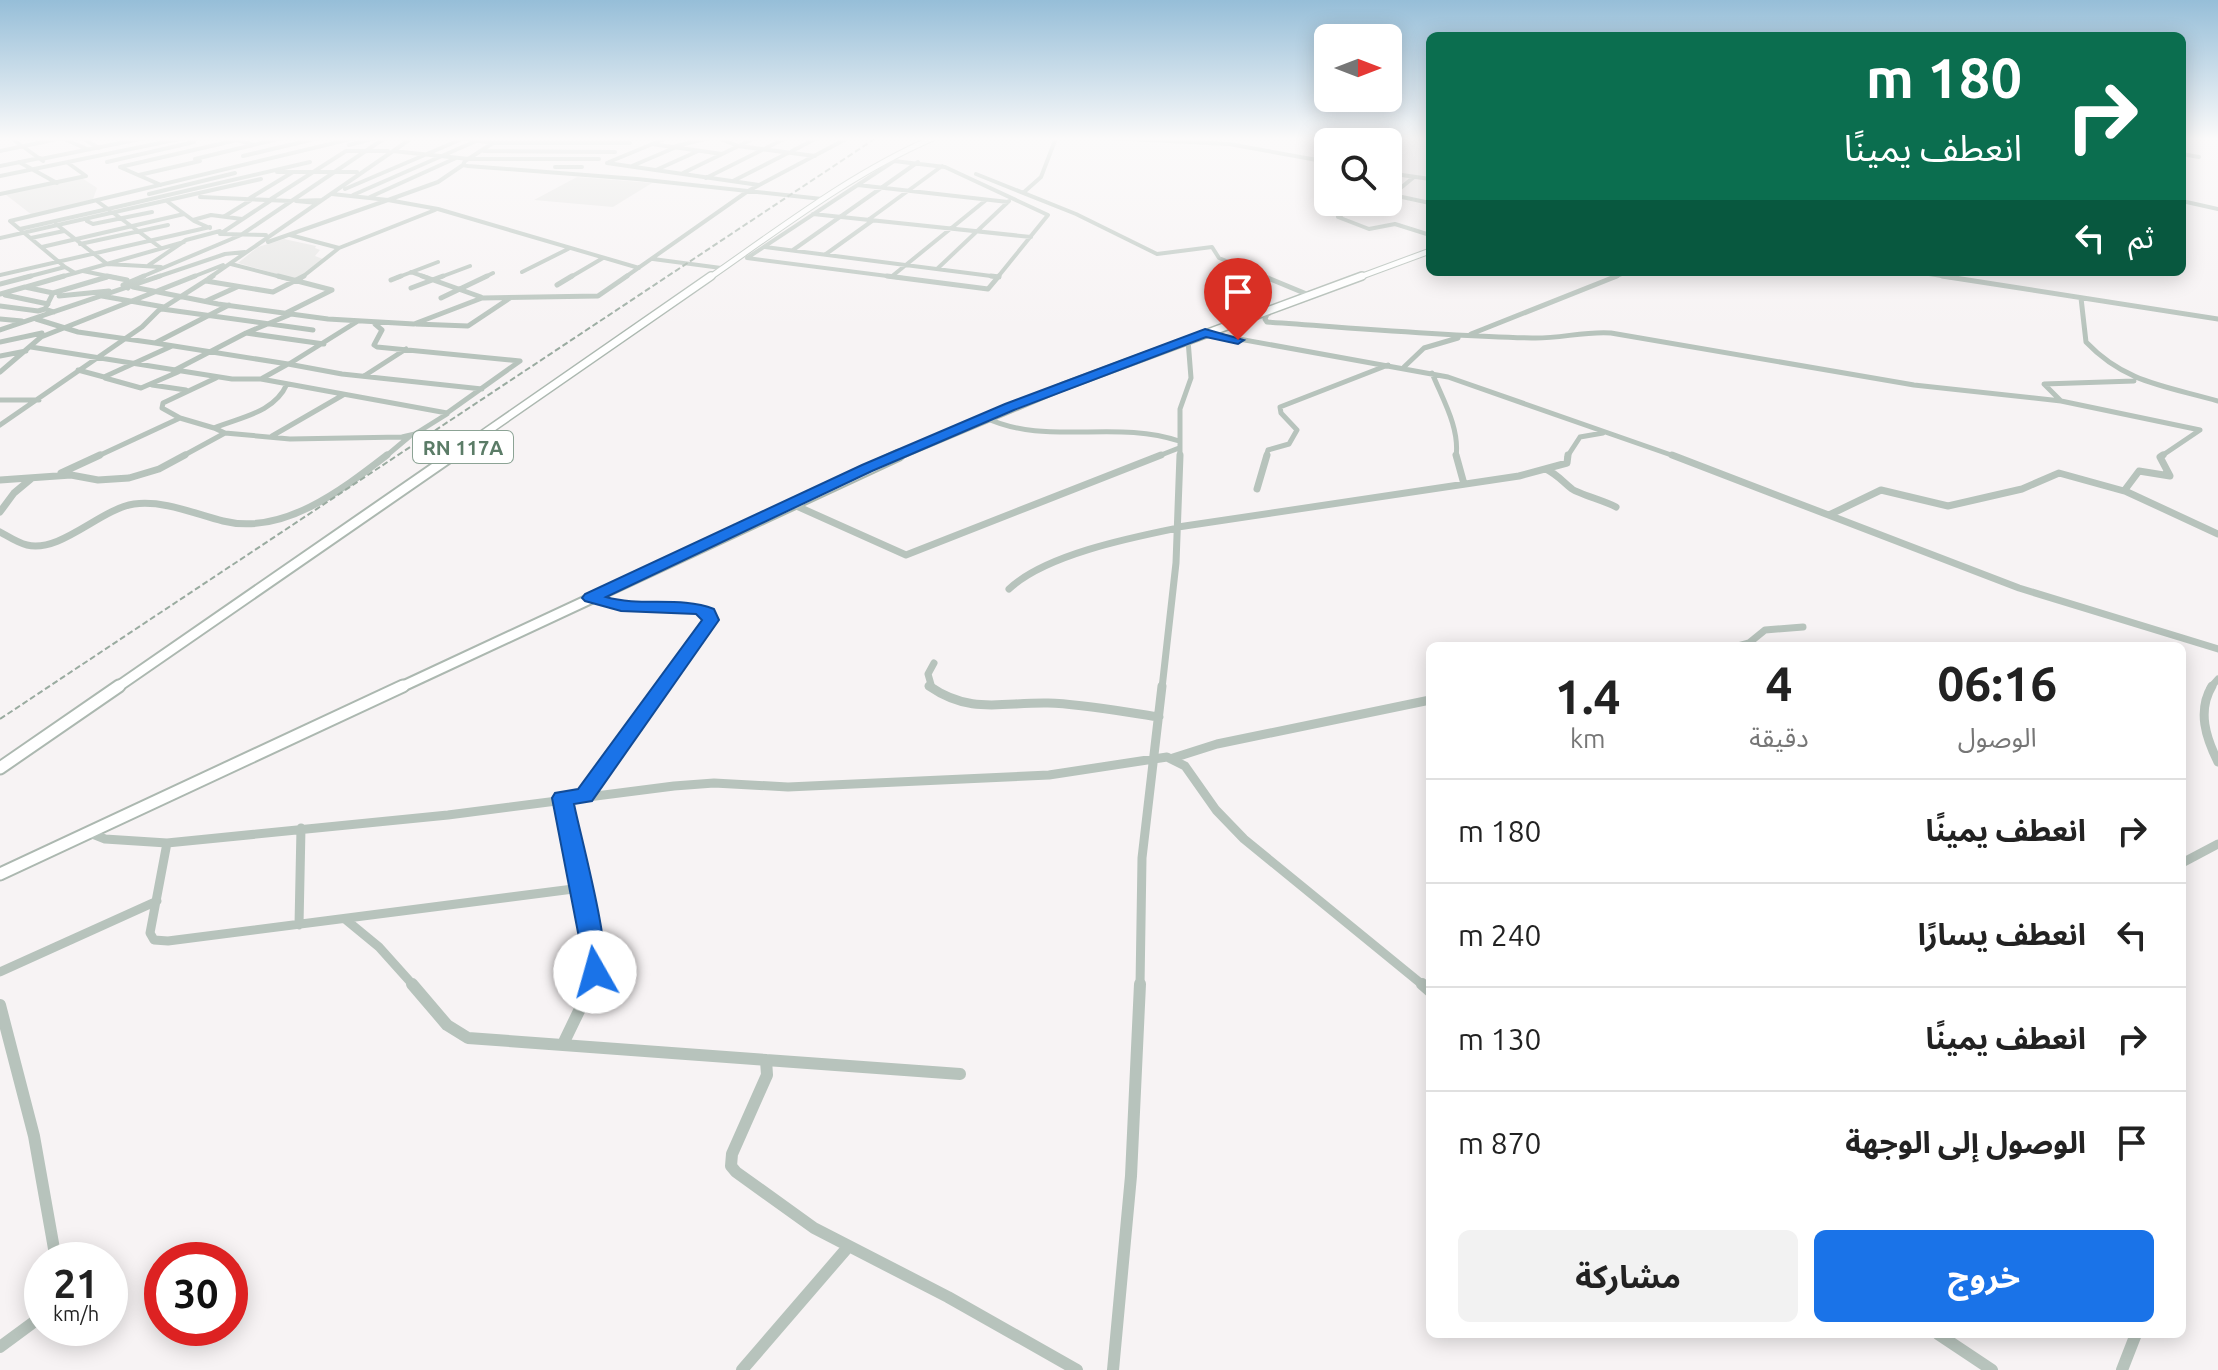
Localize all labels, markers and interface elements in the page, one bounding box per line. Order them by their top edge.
north arrow [1314,24,1402,112]
map controls [1314,24,1402,216]
text: 180 m [1866,46,2022,109]
icon: right [2050,64,2154,168]
text: انعطف يمينًا [1844,127,2022,168]
button: search [1314,128,1402,216]
icon: left [2068,216,2112,260]
text: ثم [2128,220,2154,254]
pin [1204,258,1272,340]
icon: arrive [1216,270,1260,314]
road number: RN 117A [413,431,513,463]
text: 4 [1765,656,1792,710]
text: 06:16 [1937,656,2057,710]
text: 1.4 [1555,669,1621,723]
text: دقيقة [1749,723,1809,752]
text: الوصول [1958,723,2037,752]
text: km [1570,724,1605,753]
icon: right [2110,809,2154,853]
text: انعطف يمينًا [1926,813,2086,847]
text: 180 m [1458,814,1542,848]
icon: left [2110,913,2154,957]
text: انعطف يسارًا [1918,917,2086,951]
text: 240 m [1458,918,1542,952]
position arrow [553,930,637,1014]
icon: right [2110,1017,2154,1061]
text: انعطف يمينًا [1926,1021,2086,1055]
text: 130 m [1458,1022,1542,1056]
icon: arrive [2110,1121,2154,1165]
text: الوصول إلى الوجهة [1845,1125,2086,1159]
text: 870 m [1458,1126,1542,1160]
button: مشاركة [1458,1230,1798,1322]
button: خروج [1814,1230,2154,1322]
speed limit sign: 30 [144,1242,248,1346]
text: 21 [53,1261,99,1306]
text: km/h [53,1302,99,1325]

